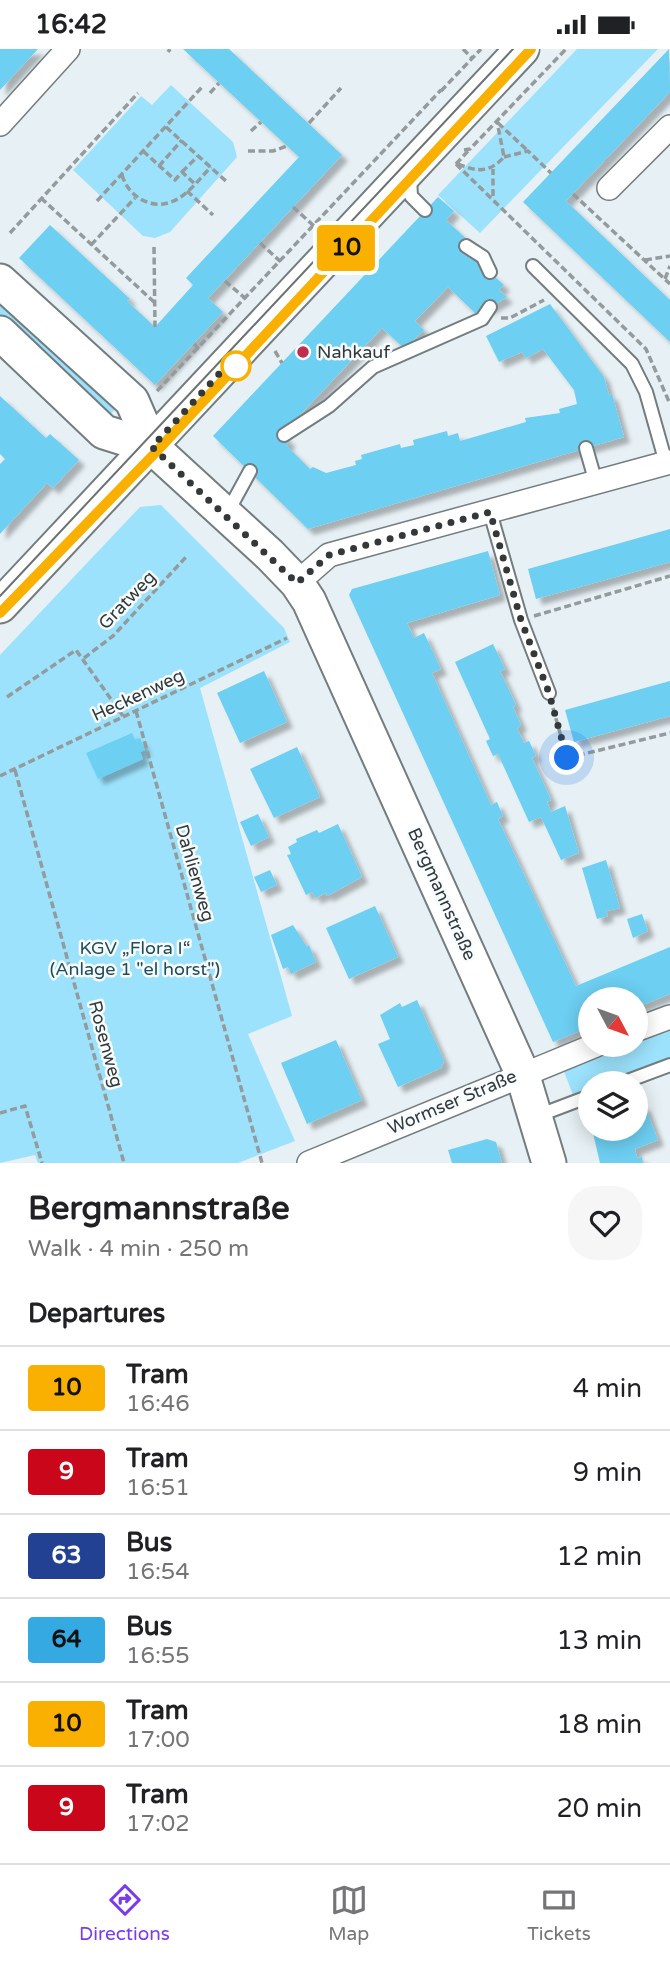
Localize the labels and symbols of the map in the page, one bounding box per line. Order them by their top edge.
line badge: 10 [314,225,378,271]
place label: Nahkauf [317,341,390,363]
marker: Nahkauf [295,344,311,360]
unlabelled marker [221,351,251,381]
street label: Gratweg [94,566,160,634]
street label: Heckenweg [88,664,188,726]
your location [549,740,584,775]
street label: Dahlienweg [171,822,219,924]
street label: Bergmannstraße [403,824,481,964]
park label: KGV „Flora I“ (Anlage 1 "el horst") [50,937,220,980]
north arrow [578,987,648,1057]
street label: Rosenweg [84,998,128,1090]
street label: Wormser Straße [384,1065,520,1139]

